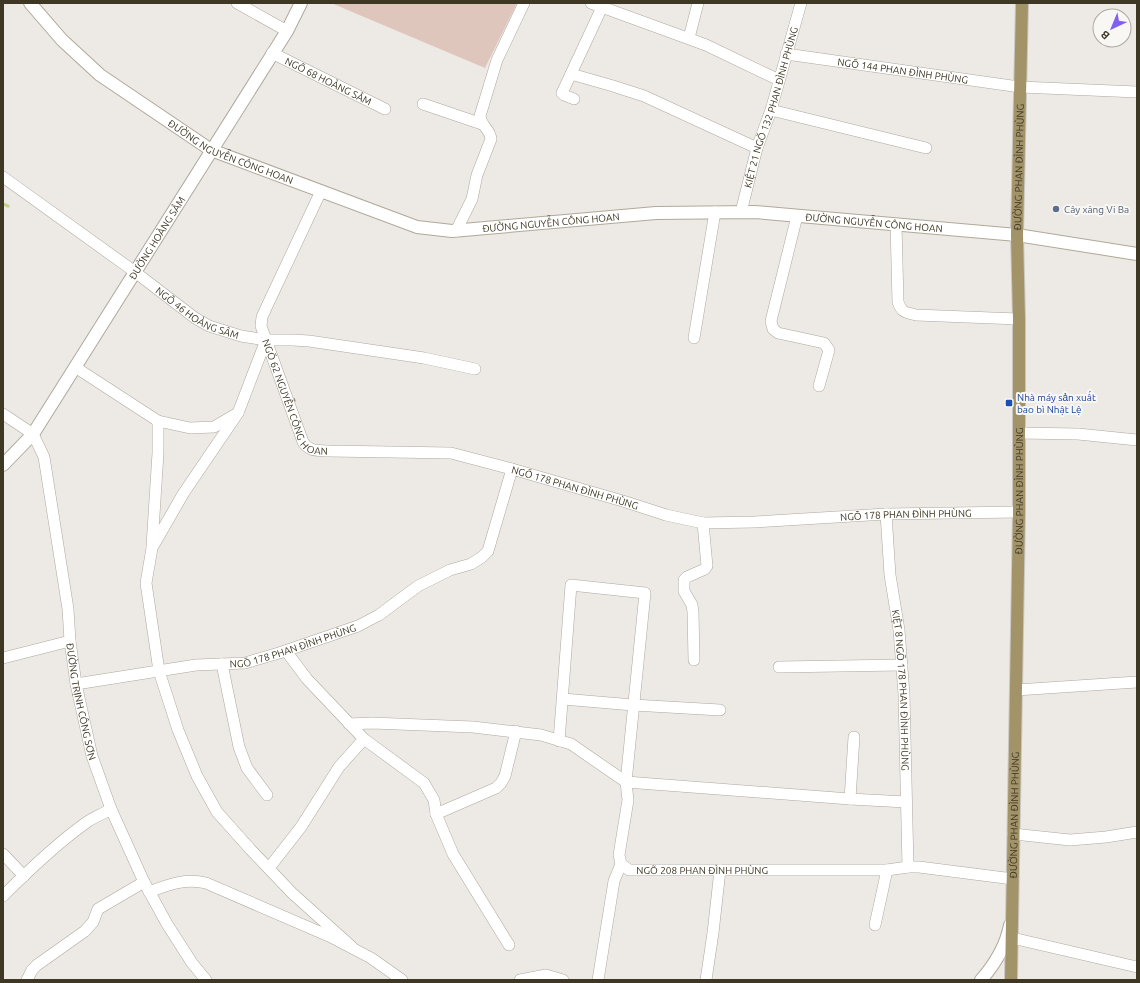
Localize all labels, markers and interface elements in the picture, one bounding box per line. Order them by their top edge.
north arrow [1092,8,1132,48]
street label: KIỆT 21 NGÕ 132 PHAN ĐÌNH PHÙNG [742,25,800,189]
text: B [1098,28,1112,42]
street label: NGÕ 68 HOÀNG SÂM [283,55,374,107]
street label: NGÕ 144 PHAN ĐÌNH PHÙNG [837,56,969,85]
street label: ĐƯỜNG PHAN ĐÌNH PHÙNG [1011,104,1025,231]
street label: ĐƯỜNG NGUYỄN CÔNG HOAN [166,117,295,186]
street label: ĐƯỜNG HOÀNG SÂM [126,194,187,281]
marker: Cây xăng Vi Ba [1051,204,1061,214]
place label: Cây xăng Vi Ba [1064,204,1129,215]
street label: ĐƯỜNG NGUYỄN CÔNG HOAN [482,211,620,234]
street label: ĐƯỜNG NGUYỄN CÔNG HOAN [805,211,943,234]
street label: NGÕ 46 HOÀNG SÂM [154,285,240,341]
street label: NGÕ 62 NGUYỄN CÔNG HOAN [261,338,328,456]
place label: Nhà máy sản xuất bao bì Nhật Lệ [1017,390,1096,416]
marker: Nhà máy sản xuất bao bì Nhật Lệ [1004,398,1014,408]
street label: ĐƯỜNG PHAN ĐÌNH PHÙNG [1012,428,1025,555]
street label: NGÕ 178 PHAN ĐÌNH PHÙNG [510,464,640,511]
street label: NGÕ 178 PHAN ĐÌNH PHÙNG [840,506,972,522]
street label: KIỆT 8 NGÕ 178 PHAN ĐÌNH PHÙNG [890,609,912,771]
street label: NGÕ 178 PHAN ĐÌNH PHÙNG [229,622,357,669]
street label: ĐƯỜNG TRỊNH CÔNG SƠN [65,642,98,761]
street label: ĐƯỜNG PHAN ĐÌNH PHÙNG [1007,752,1020,878]
street label: NGÕ 208 PHAN ĐÌNH PHÙNG [636,864,768,876]

